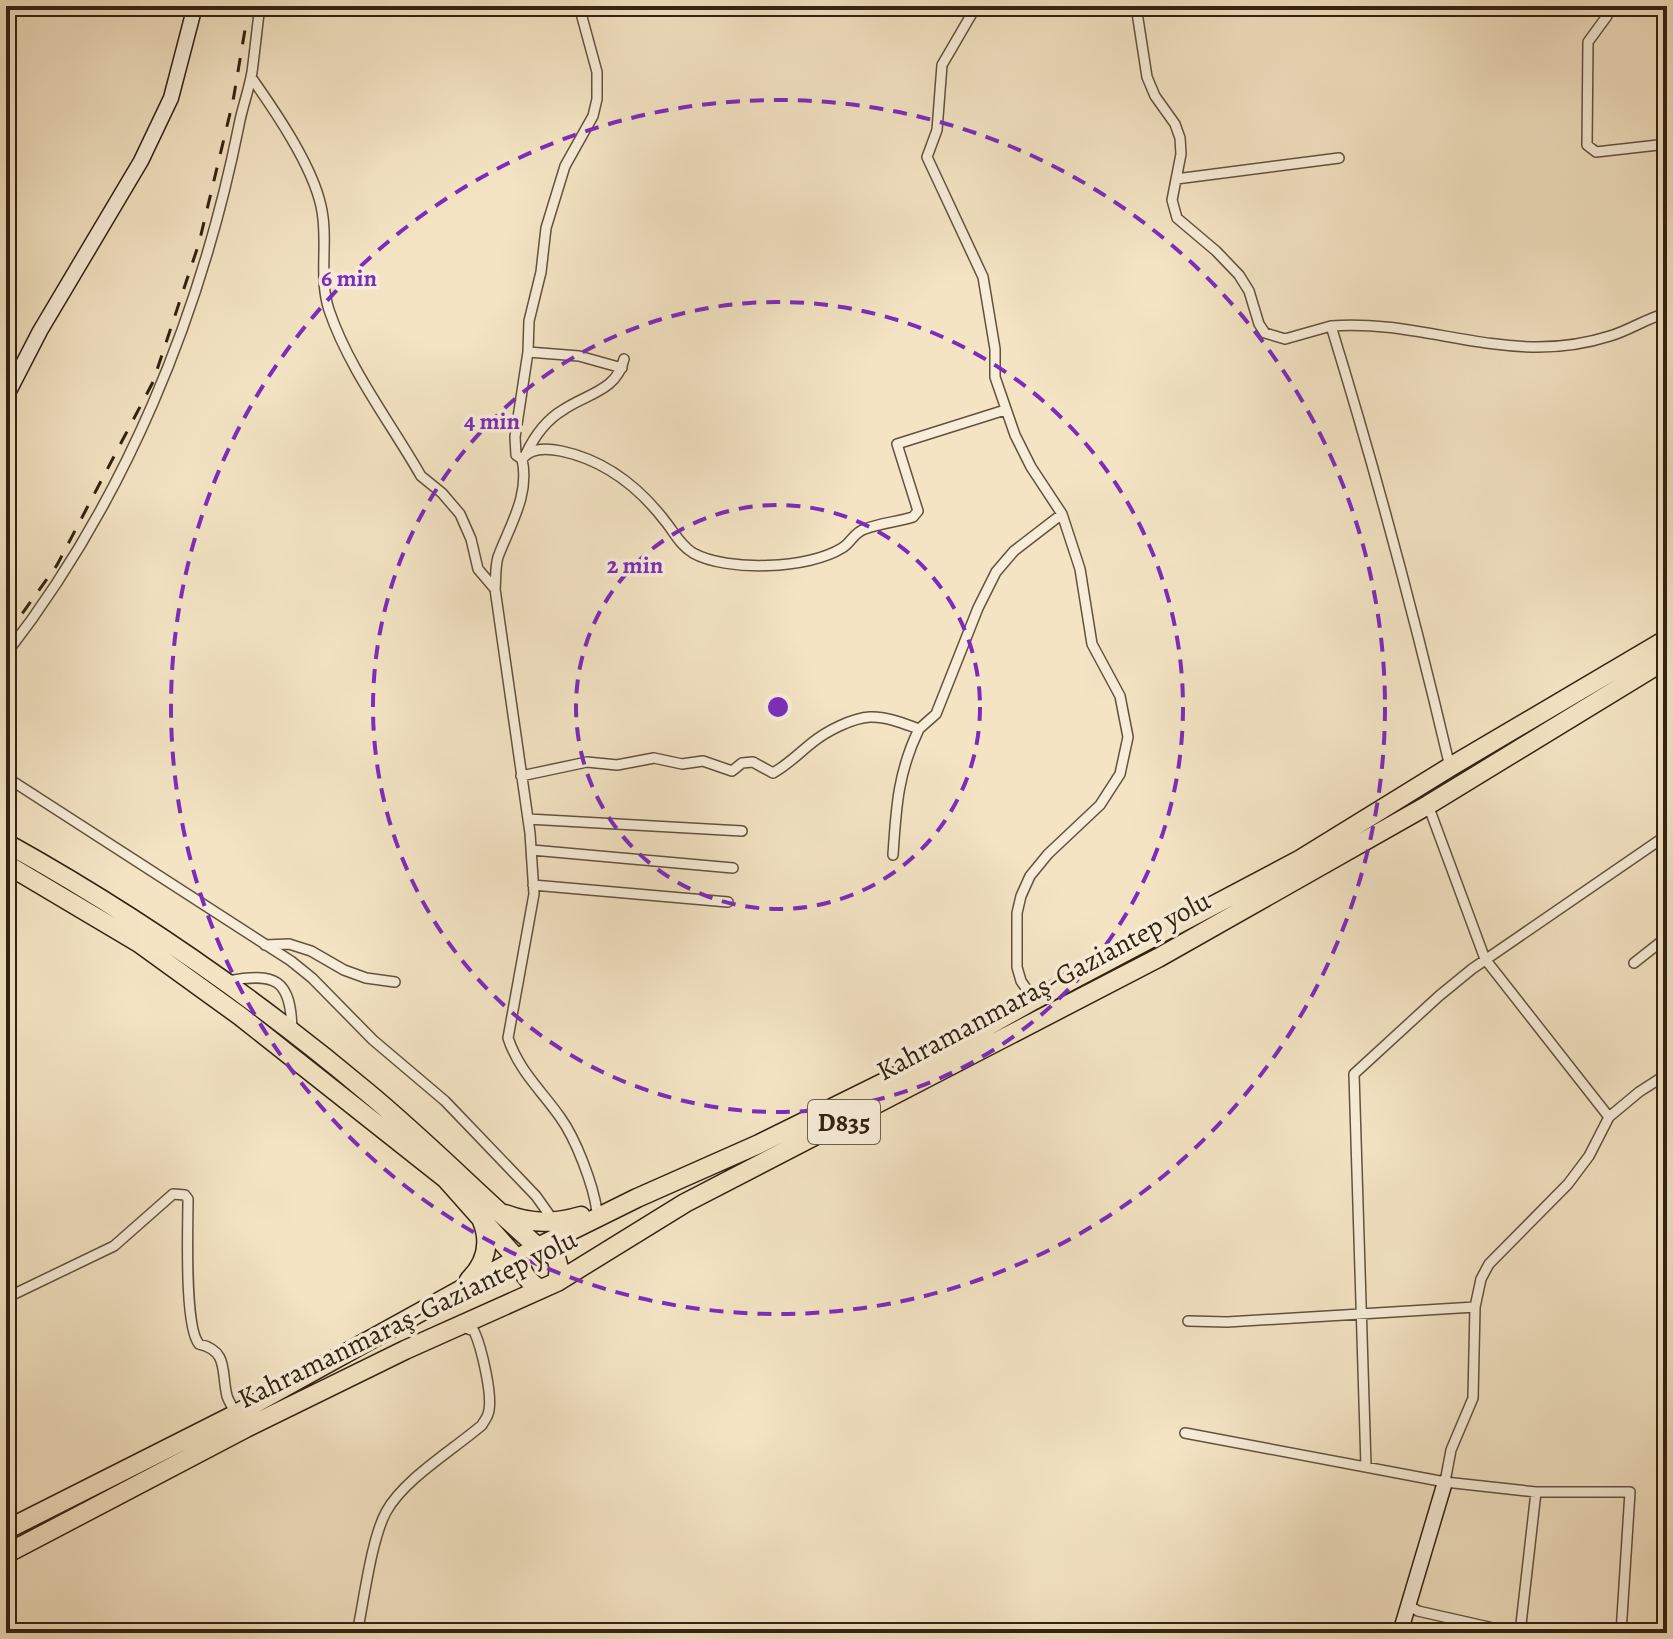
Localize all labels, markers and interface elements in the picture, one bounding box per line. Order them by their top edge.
text: 6 min [321,262,378,294]
text: 4 min [464,405,521,437]
text: 2 min [607,549,664,581]
centre of rings [764,693,792,721]
street label: Kahramanmaraş-Gaziantep yolu [870,881,1218,1090]
road number: D835 [808,1100,880,1144]
street label: Kahramanmaraş-Gaziantep yolu [232,1220,584,1418]

